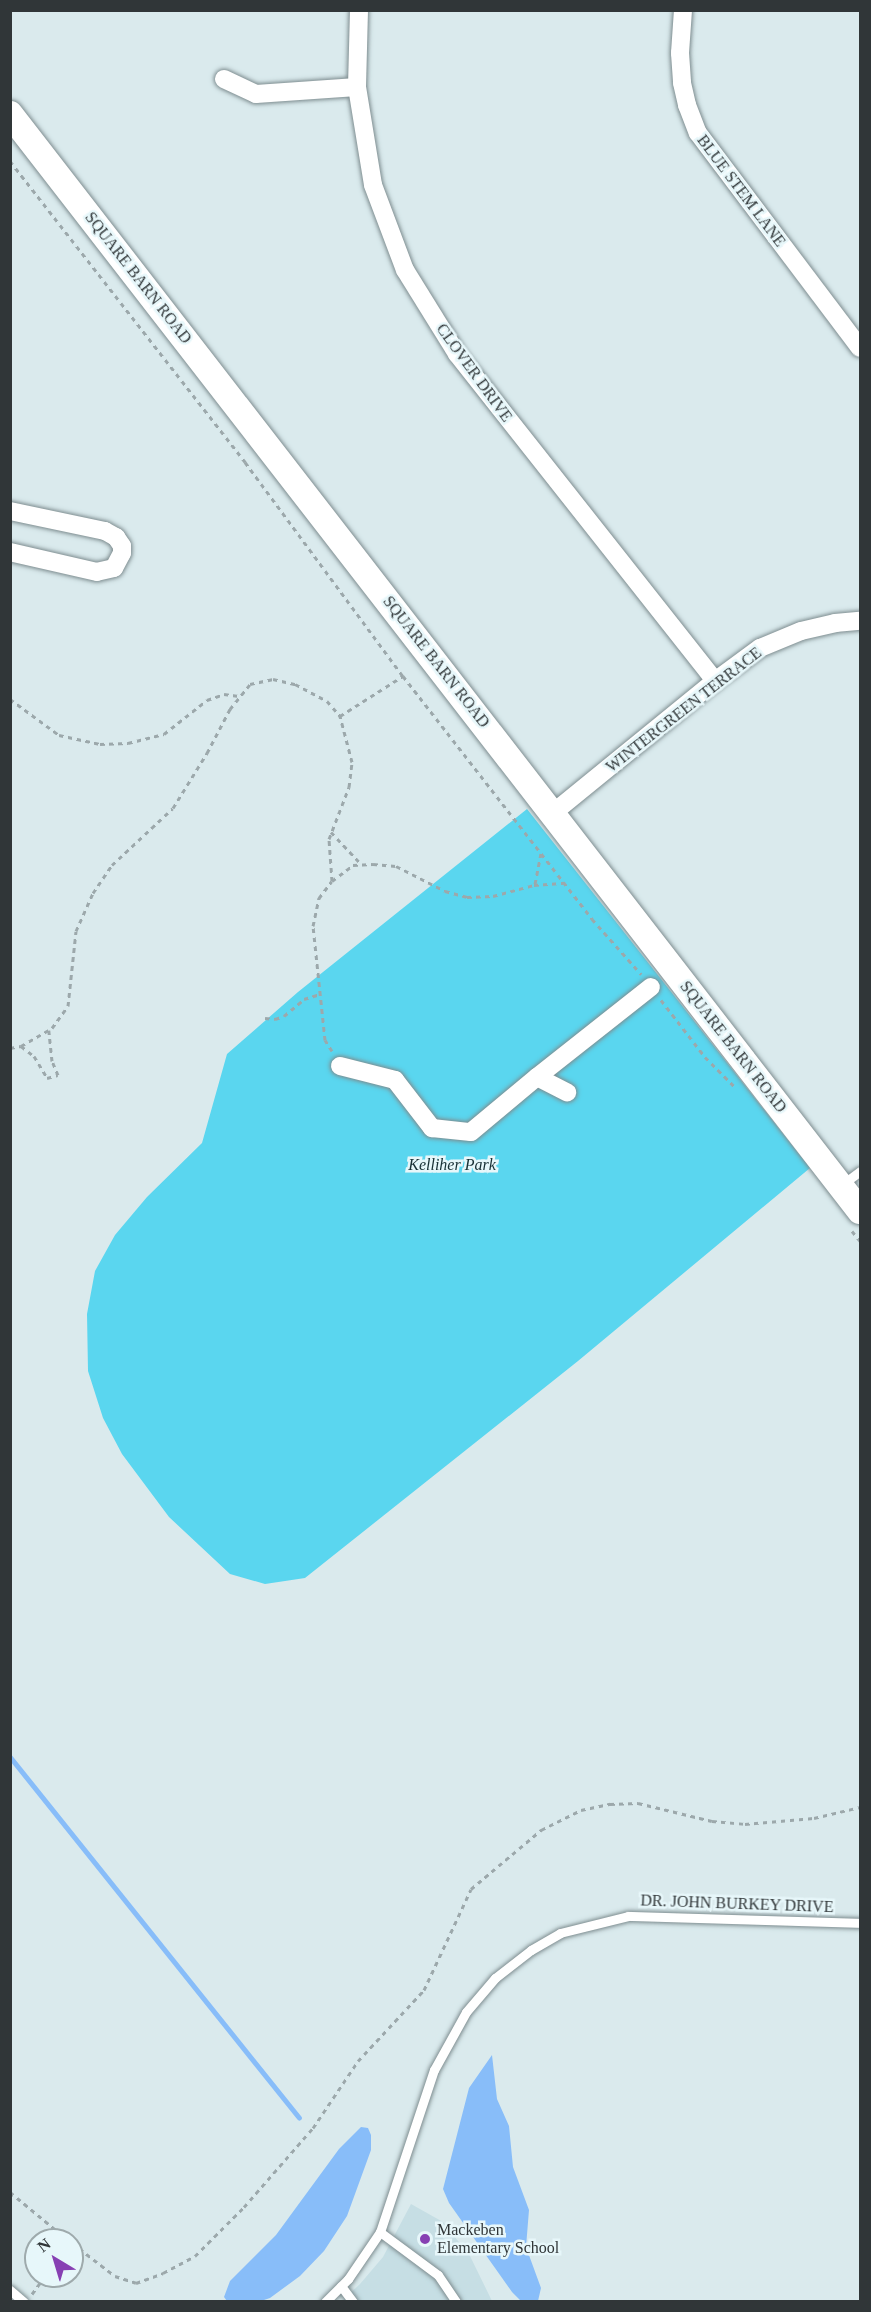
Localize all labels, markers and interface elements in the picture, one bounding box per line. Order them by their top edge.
street label: BLUE STEM LANE [693,131,789,251]
street label: SQUARE BARN ROAD [81,208,195,348]
street label: CLOVER DRIVE [432,320,516,426]
street label: SQUARE BARN ROAD [379,592,493,732]
street label: WINTERGREEN TERRACE [602,643,766,777]
street label: SQUARE BARN ROAD [676,977,790,1117]
park label: Kelliher Park [408,1155,496,1175]
street label: DR. JOHN BURKEY DRIVE [640,1891,834,1917]
place label: Mackeben Elementary School [437,2220,559,2258]
north arrow [24,2228,84,2288]
marker: Mackeben Elementary School [418,2232,432,2246]
text: N [34,2235,54,2255]

